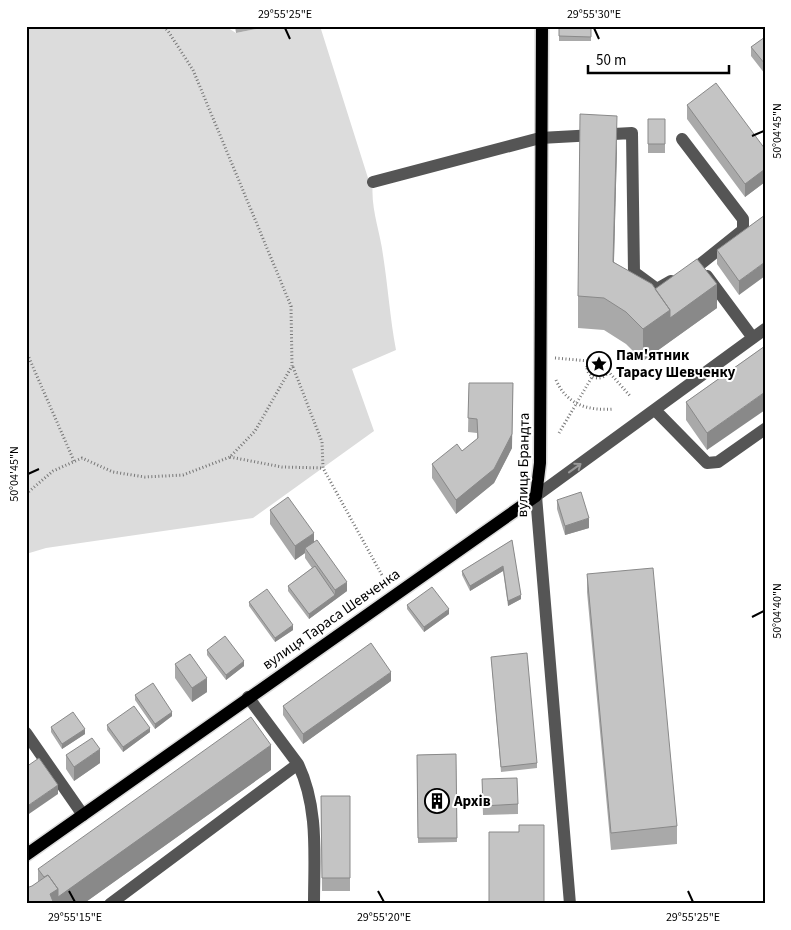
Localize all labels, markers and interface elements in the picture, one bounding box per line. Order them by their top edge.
text: 29°55'25"E [258,6,312,23]
text: 29°55'30"E [567,6,621,23]
scale bar [588,42,730,74]
text: 50 m [596,50,626,71]
text: 50°04'45"N [769,103,786,159]
place label: Пам'ятник Тарасу Шевченку [616,345,735,383]
place icon: Пам'ятник Тарасу Шевченку [586,351,612,377]
street label: вулиця Брандта [512,412,535,518]
text: 50°04'45"N [6,446,23,502]
one-way arrow [568,462,581,473]
street label: вулиця Тараса Шевченка [258,564,404,675]
text: 50°04'40"N [769,583,786,639]
building icon: Архів [424,788,450,814]
place label: Архів [453,791,491,812]
text: 29°55'15"E [48,909,102,926]
text: 29°55'20"E [357,909,411,926]
text: 29°55'25"E [666,909,720,926]

